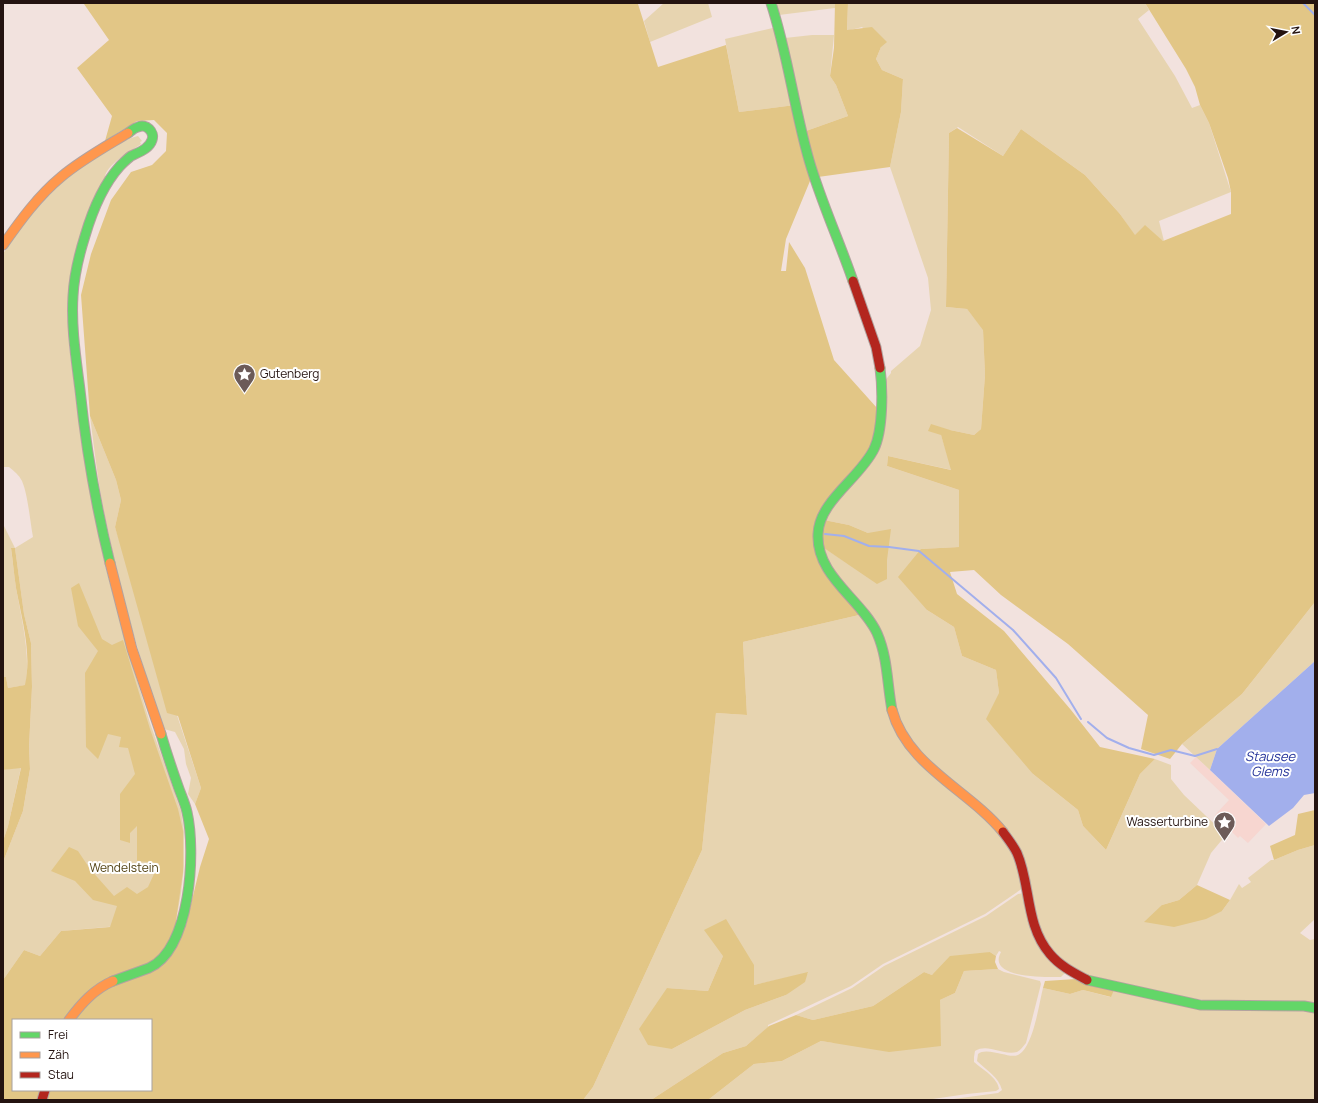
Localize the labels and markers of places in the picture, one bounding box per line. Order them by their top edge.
place icon: Gutenberg [232,361,258,394]
place label: Gutenberg [260,365,319,382]
place icon: Wasserturbine [1211,809,1237,842]
place label: Wasserturbine [1126,813,1208,830]

